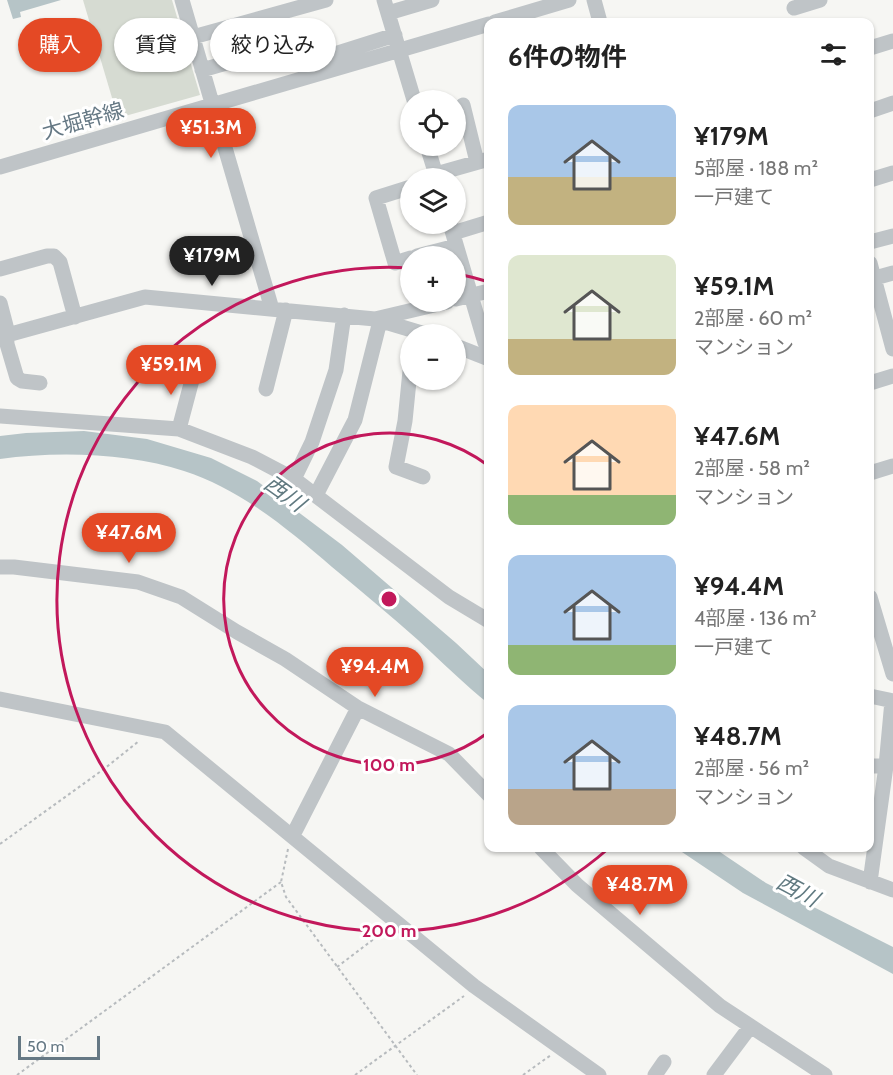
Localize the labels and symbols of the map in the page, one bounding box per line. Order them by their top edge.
street label: 大堀幹線 [39,97,127,144]
pin: ¥51.3M [162,108,260,159]
pin: ¥179M [170,236,254,287]
pin: ¥59.1M [122,345,220,396]
water label: 西川 [259,470,312,518]
pin: ¥47.6M [80,513,178,564]
centre of rings [379,589,399,609]
pin: ¥94.4M [326,647,424,698]
text: 100 m [363,754,415,776]
pin: ¥48.7M [591,865,689,916]
water label: 西川 [772,868,825,914]
text: 200 m [362,920,416,942]
scale bar [18,1033,100,1060]

